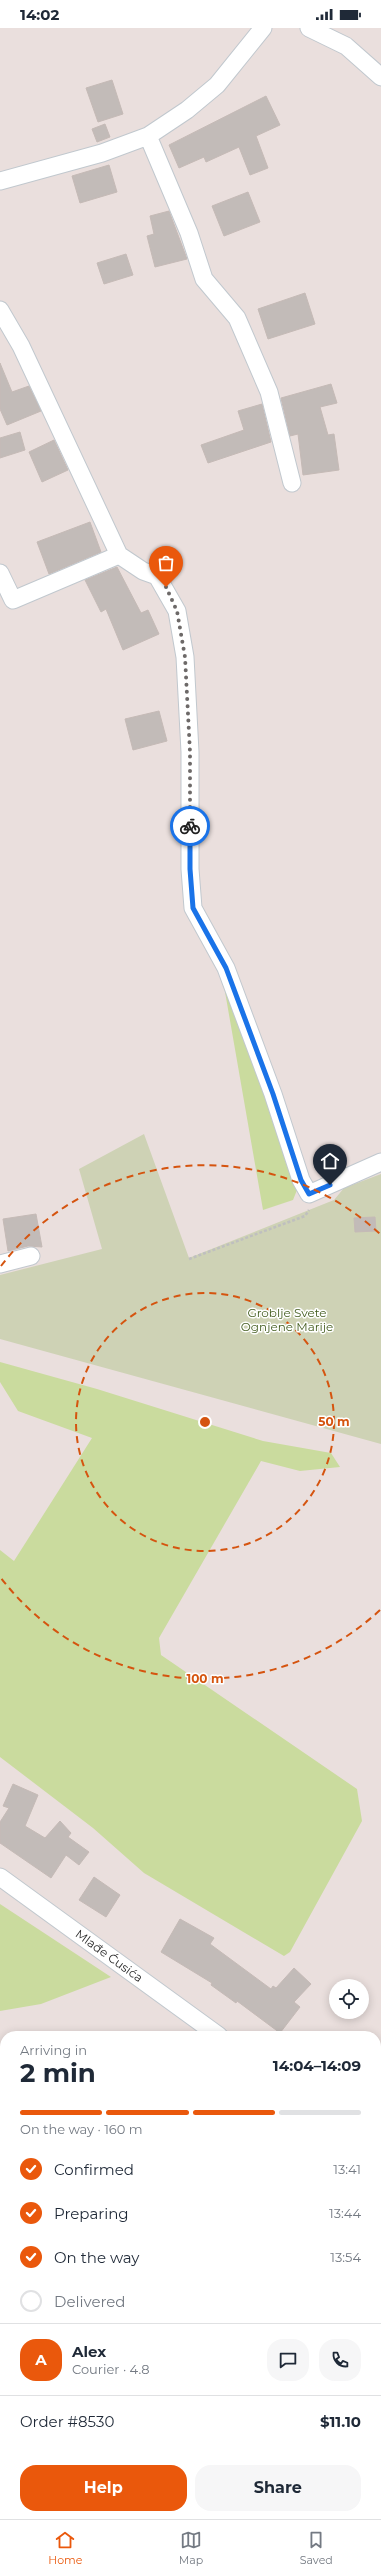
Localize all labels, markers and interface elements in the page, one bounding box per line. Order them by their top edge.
text: 14:02 [20,5,59,24]
pin [149,546,183,587]
icon: bag [155,552,177,574]
courier [170,806,210,846]
icon: bike [179,815,201,837]
pin [313,1144,347,1185]
icon: home [319,1150,341,1172]
park label: Groblje Svete Ognjene Marije [241,1305,333,1334]
text: 50 m [318,1414,350,1429]
centre of rings [198,1415,212,1429]
text: 100 m [187,1671,223,1686]
street label: Mlađe Ćusića [73,1926,146,1985]
map controls [329,1979,369,2019]
button: locate [329,1979,369,2019]
text: Arriving in [20,2042,87,2058]
text: 14:04–14:09 [273,2056,361,2075]
text: 2 min [20,2057,96,2089]
text: On the way · 160 m [20,2121,143,2137]
icon: check [20,2158,42,2180]
text: Confirmed [54,2160,134,2179]
text: 13:41 [333,2161,361,2177]
icon: check [20,2202,42,2224]
text: Preparing [54,2204,129,2223]
text: 13:44 [329,2205,361,2221]
icon: check [20,2246,42,2268]
text: On the way [54,2248,139,2267]
text: 13:54 [330,2249,361,2265]
text: Delivered [54,2292,126,2311]
button: chat [267,2339,309,2381]
button: phone [319,2339,361,2381]
text: Alex [72,2342,106,2361]
text: A [35,2350,47,2369]
text: Courier · 4.8 [72,2361,150,2377]
text: Order #8530 [20,2412,114,2431]
text: $11.10 [320,2412,361,2431]
button: Help [20,2465,187,2511]
button: Share [195,2465,361,2511]
tab: Home [48,2529,82,2567]
tab: Map [179,2529,203,2567]
tab: Saved [300,2529,333,2567]

